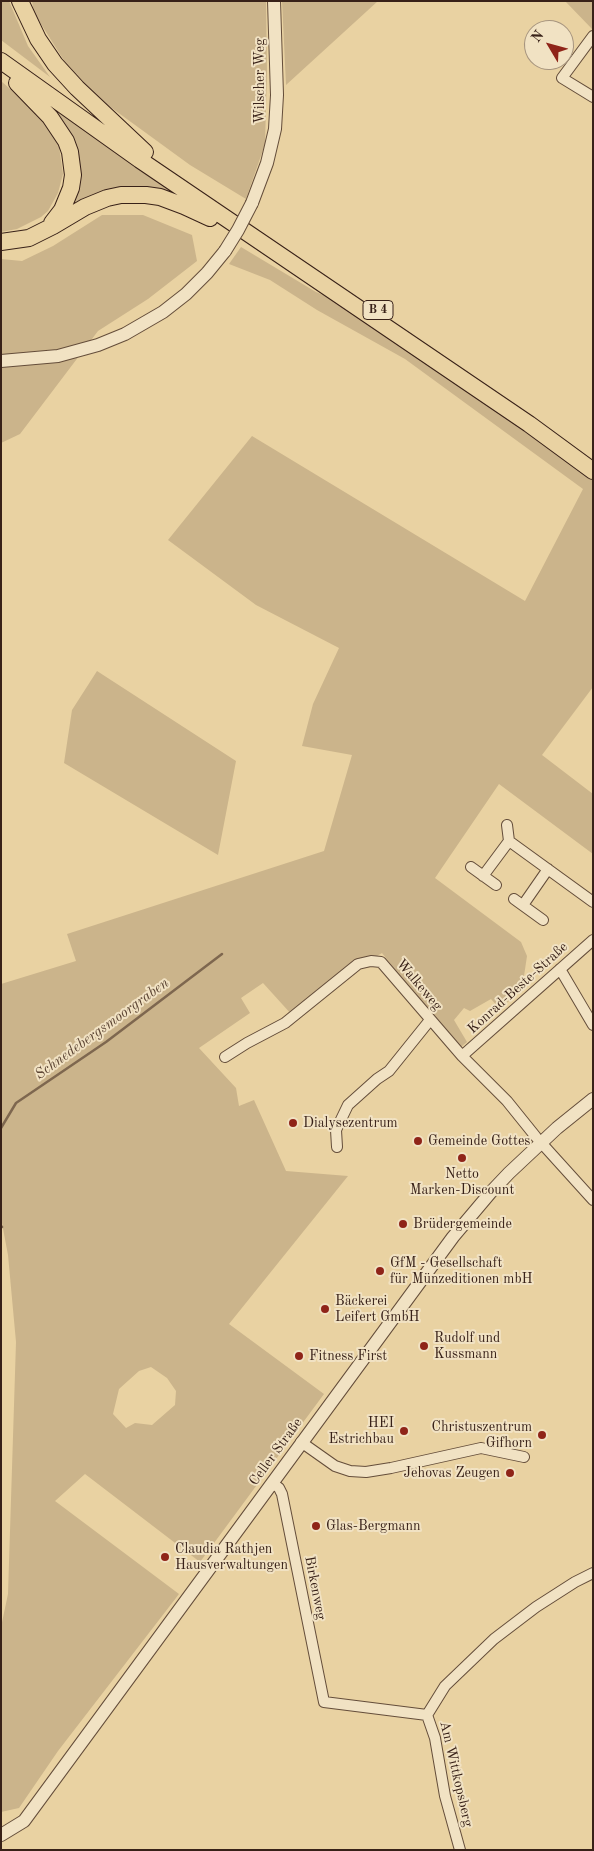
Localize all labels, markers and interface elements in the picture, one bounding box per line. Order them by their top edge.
north arrow [524,20,574,70]
text: N [529,28,547,45]
street label: Wilscher Weg [252,38,268,124]
road number: B 4 [363,300,393,320]
street label: Konrad-Beste-Straße [464,939,572,1037]
street label: Walkeweg [392,956,446,1014]
water label: Schnedebergsmoorgraben [31,974,173,1084]
place label: Dialysezentrum [303,1115,398,1131]
marker: Dialysezentrum [287,1117,299,1129]
place label: Gemeinde Gottes [428,1133,530,1149]
marker: Gemeinde Gottes [412,1135,424,1147]
marker: Netto Marken-Discount [456,1152,468,1164]
place label: Netto Marken-Discount [410,1166,514,1198]
place label: Brüdergemeinde [413,1216,512,1232]
marker: Brüdergemeinde [397,1218,409,1230]
place label: GfM - Gesellschaft für Münzeditionen mbH [390,1255,533,1288]
marker: GfM - Gesellschaft für Münzeditionen mbH [374,1265,386,1277]
place label: Bäckerei Leifert GmbH [335,1293,420,1325]
marker: Bäckerei Leifert GmbH [319,1303,331,1315]
place label: Rudolf und Kussmann [434,1330,500,1362]
marker: Rudolf und Kussmann [418,1340,430,1352]
place label: Fitness First [309,1348,387,1364]
marker: Fitness First [293,1350,305,1362]
street label: Celler Straße [246,1415,306,1489]
place label: HEI Estrichbau [329,1415,394,1448]
place label: Christuszentrum Gifhorn [432,1419,532,1451]
marker: HEI Estrichbau [398,1425,410,1437]
marker: Christuszentrum Gifhorn [536,1429,548,1441]
place label: Jehovas Zeugen [404,1465,500,1481]
marker: Jehovas Zeugen [504,1467,516,1479]
place label: Glas-Bergmann [326,1518,421,1534]
marker: Glas-Bergmann [310,1520,322,1532]
place label: Claudia Rathjen Hausverwaltungen [175,1541,288,1574]
marker: Claudia Rathjen Hausverwaltungen [159,1551,171,1563]
street label: Birkenweg [301,1555,329,1621]
street label: Am Wittkopsberg [436,1719,476,1829]

